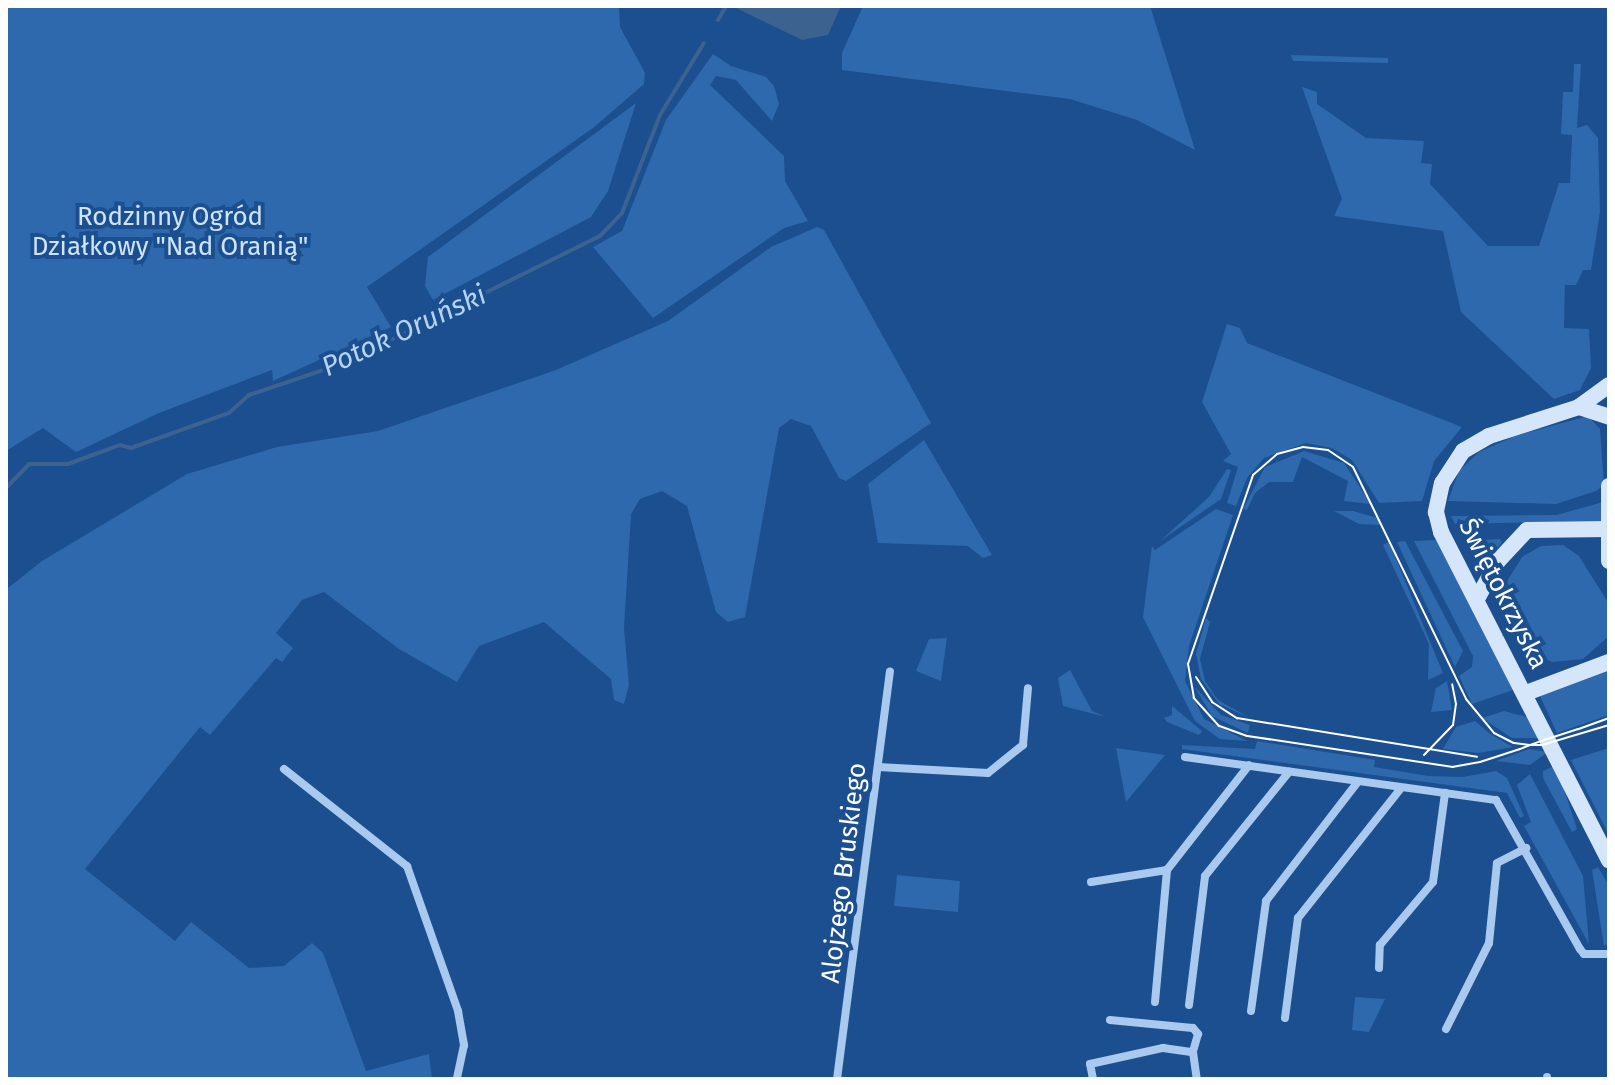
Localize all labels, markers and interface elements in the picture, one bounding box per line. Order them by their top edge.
park label: Rodzinny Ogród Działkowy "Nad Oranią" [32,201,308,262]
water label: Potok Oruński [316,278,492,384]
street label: Świętokrzyska [1452,514,1554,674]
street label: Alojzego Bruskiego [815,761,873,985]

